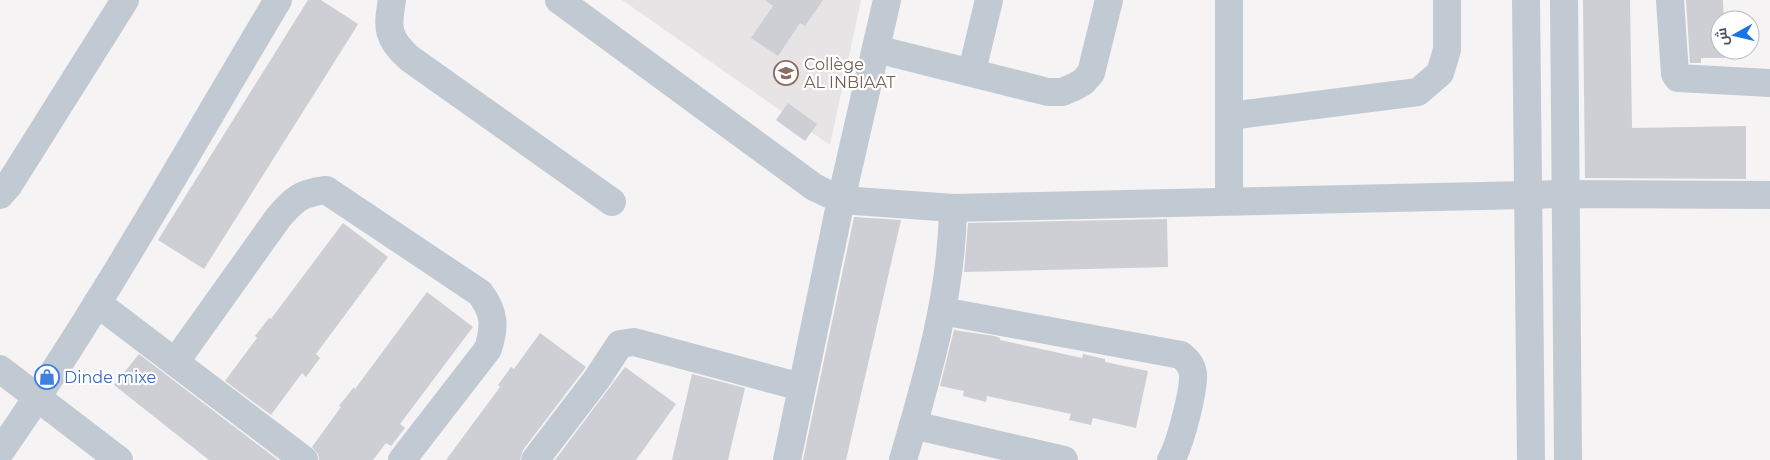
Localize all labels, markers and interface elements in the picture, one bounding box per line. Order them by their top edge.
north arrow [1710,10,1760,60]
text: ش [1712,27,1732,47]
place label: Collège AL INBIAAT [804,55,896,92]
school or university icon: Collège AL INBIAAT [773,60,799,86]
shop icon: Dinde mixe [34,364,60,390]
place label: Dinde mixe [64,368,156,387]

